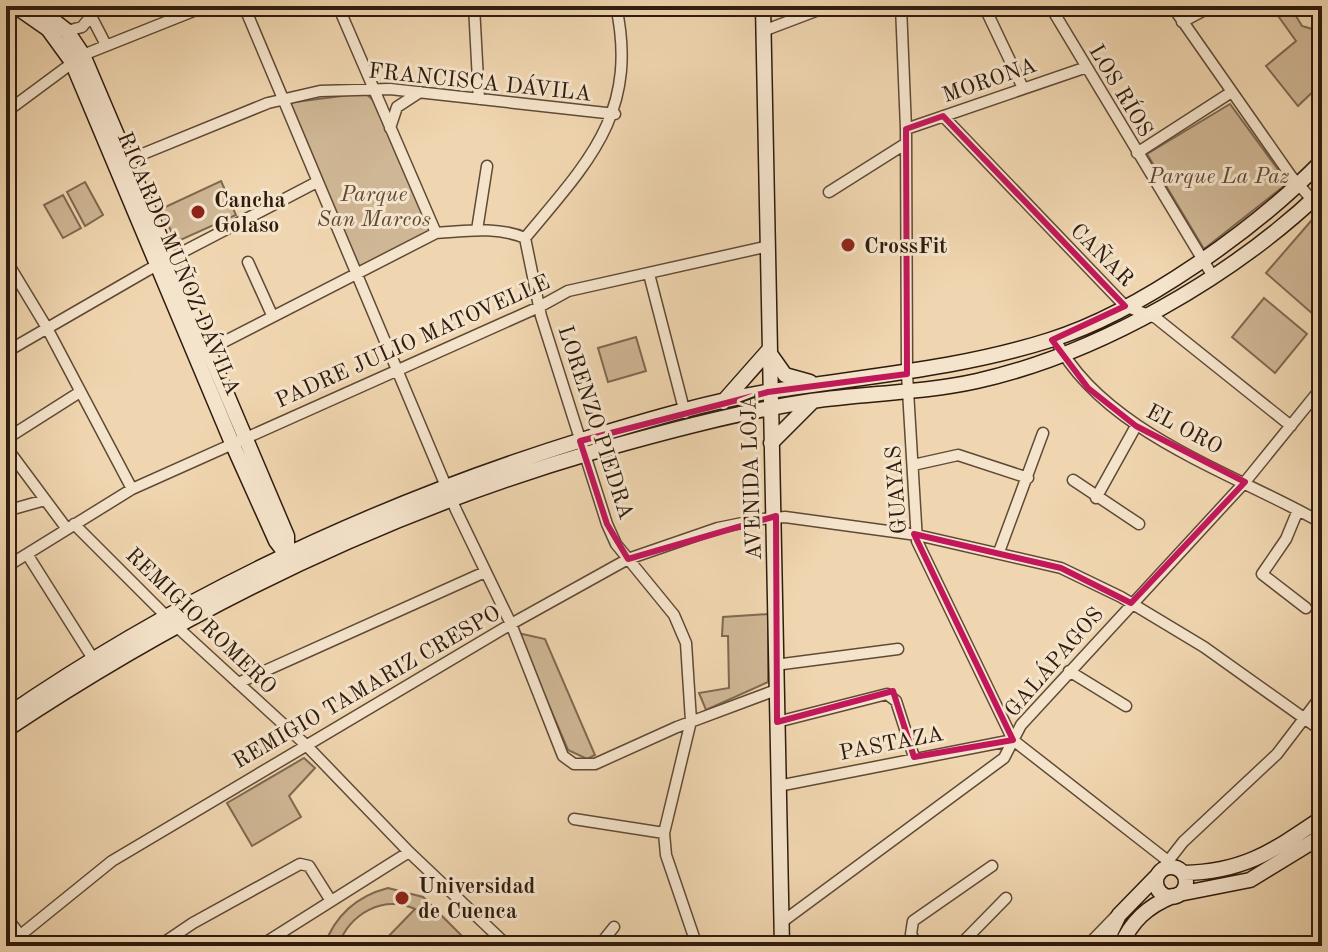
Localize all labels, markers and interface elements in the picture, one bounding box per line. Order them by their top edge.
street label: LOS RÍOS [1084,40,1159,141]
street label: MORONA [940,54,1040,107]
street label: FRANCISCA DÁVILA [367,57,593,106]
street label: RICARDO MUÑOZ DÁVILA [113,127,248,399]
park label: Parque La Paz [1148,166,1290,188]
park label: Parque San Marcos [317,184,431,231]
place label: Cancha Golaso [214,190,286,237]
marker: Cancha Golaso [189,203,207,221]
street label: CAÑAR [1066,217,1140,291]
marker: CrossFit [839,236,857,254]
place label: CrossFit [864,236,947,258]
street label: PADRE JULIO MATOVELLE [272,271,553,412]
street label: LORENZO PIEDRA [553,323,637,522]
street label: AVENIDA LOJA [738,393,766,561]
street label: EL ORO [1142,401,1226,459]
street label: GUAYAS [883,445,911,535]
street label: REMIGIO ROMERO [121,544,280,699]
street label: GALÁPAGOS [999,601,1108,721]
street label: REMIGIO TAMARIZ CRESPO [230,602,504,773]
street label: PASTAZA [837,723,946,765]
place label: Universidad de Cuenca [418,876,536,923]
marker: Universidad de Cuenca [393,889,411,907]

